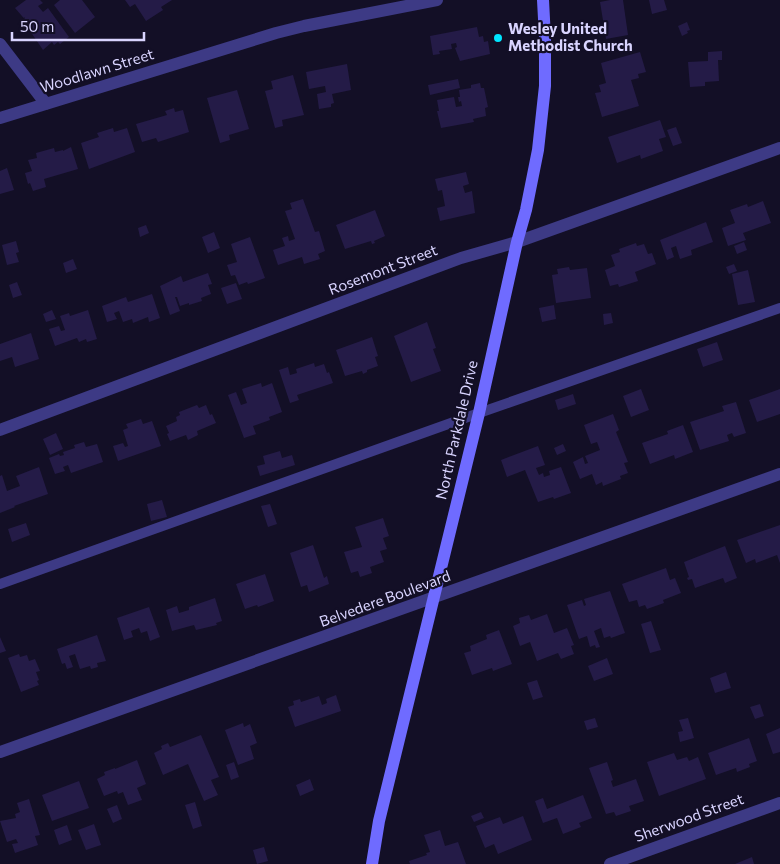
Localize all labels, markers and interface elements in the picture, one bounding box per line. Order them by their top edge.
scale bar [12,10,145,42]
text: 50 m [20,17,54,35]
place label: Wesley United Methodist Church [508,19,633,54]
marker: Wesley United Methodist Church [492,32,504,44]
street label: Woodlawn Street [38,44,156,96]
street label: Rosemont Street [326,240,440,298]
street label: North Parkdale Drive [431,358,481,501]
street label: Belvedere Boulevard [317,566,453,630]
street label: Sherwood Street [632,789,746,845]

